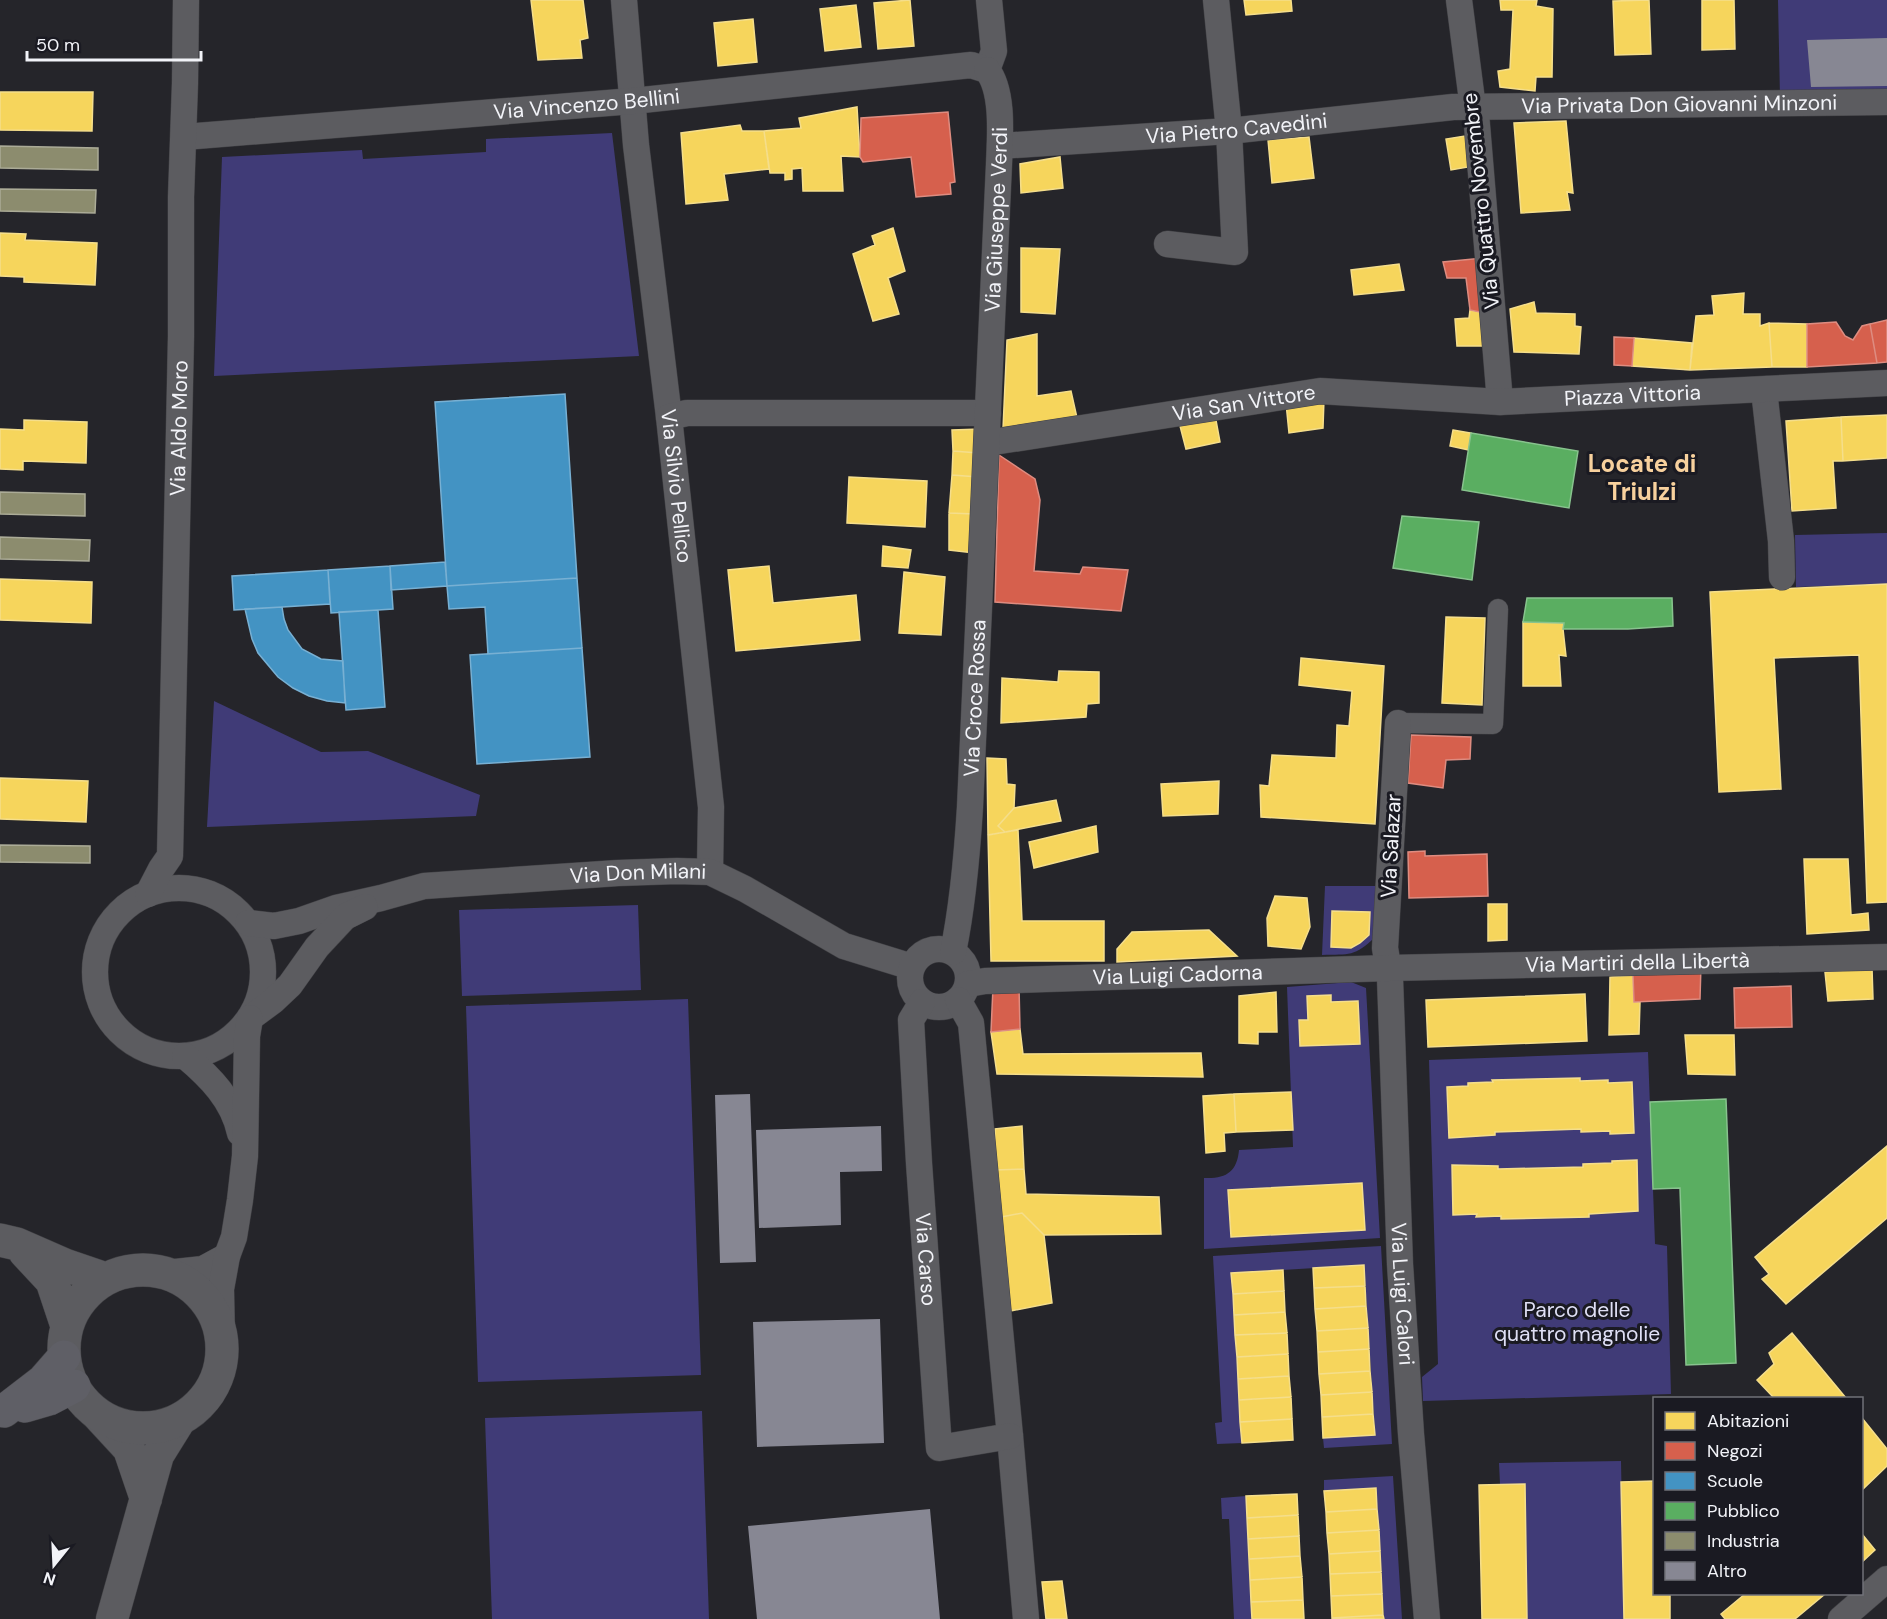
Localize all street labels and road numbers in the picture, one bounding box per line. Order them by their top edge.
street label: Via Vincenzo Bellini [492,82,681,126]
street label: Via Privata Don Giovanni Minzoni [1521,89,1838,120]
street label: Via Quattro Novembre [1456,91,1506,311]
street label: Via Pietro Cavedini [1145,107,1329,150]
street label: Via Giuseppe Verdi [978,127,1014,313]
street label: Via Aldo Moro [164,360,194,496]
street label: Via San Vittore [1170,378,1317,428]
street label: Piazza Vittoria [1563,378,1702,413]
street label: Via Silvio Pellico [654,408,699,564]
street label: Via Croce Rossa [957,619,992,777]
street label: Via Salazar [1374,793,1408,899]
street label: Via Don Milani [569,857,707,890]
street label: Via Martiri della Libertà [1525,946,1750,979]
street label: Via Luigi Cadorna [1092,958,1263,992]
street label: Via Carso [909,1212,943,1307]
street label: Via Luigi Calori [1385,1222,1421,1366]

